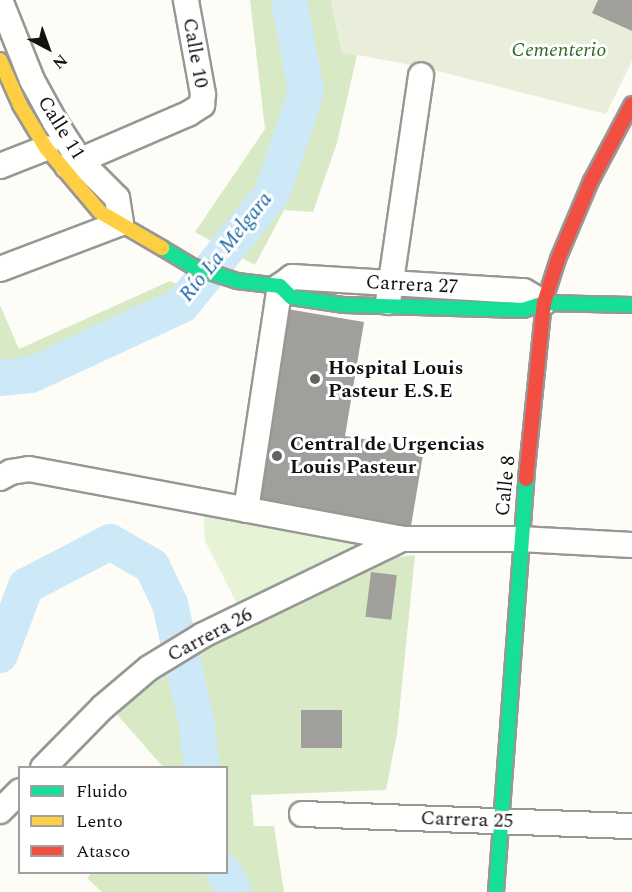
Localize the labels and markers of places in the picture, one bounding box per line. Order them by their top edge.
place label: Hospital Louis Pasteur E.S.E [328,356,463,403]
marker: Hospital Louis Pasteur E.S.E [306,370,324,388]
place label: Central de Urgencias Louis Pasteur [290,432,485,479]
marker: Central de Urgencias Louis Pasteur [268,447,286,465]

